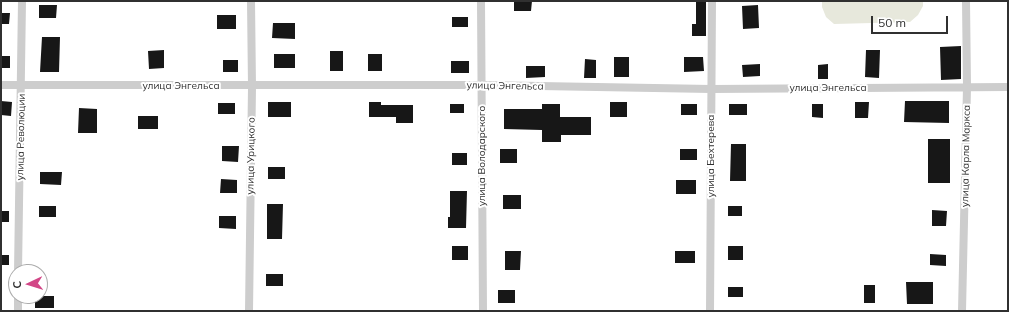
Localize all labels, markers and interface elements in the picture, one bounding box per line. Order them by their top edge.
scale bar [873,8,950,34]
text: 50 m [878,15,906,30]
street label: улица Энгельса [466,79,544,93]
street label: улица Энгельса [142,80,220,92]
street label: улица Энгельса [789,82,867,94]
street label: улица Революции [14,94,28,180]
street label: улица Карла Маркса [959,105,973,207]
street label: улица Володарского [476,106,488,206]
street label: улица Бехтерева [705,115,717,197]
street label: улица Урицкого [244,117,258,195]
north arrow [8,264,48,304]
text: С [10,281,24,289]

